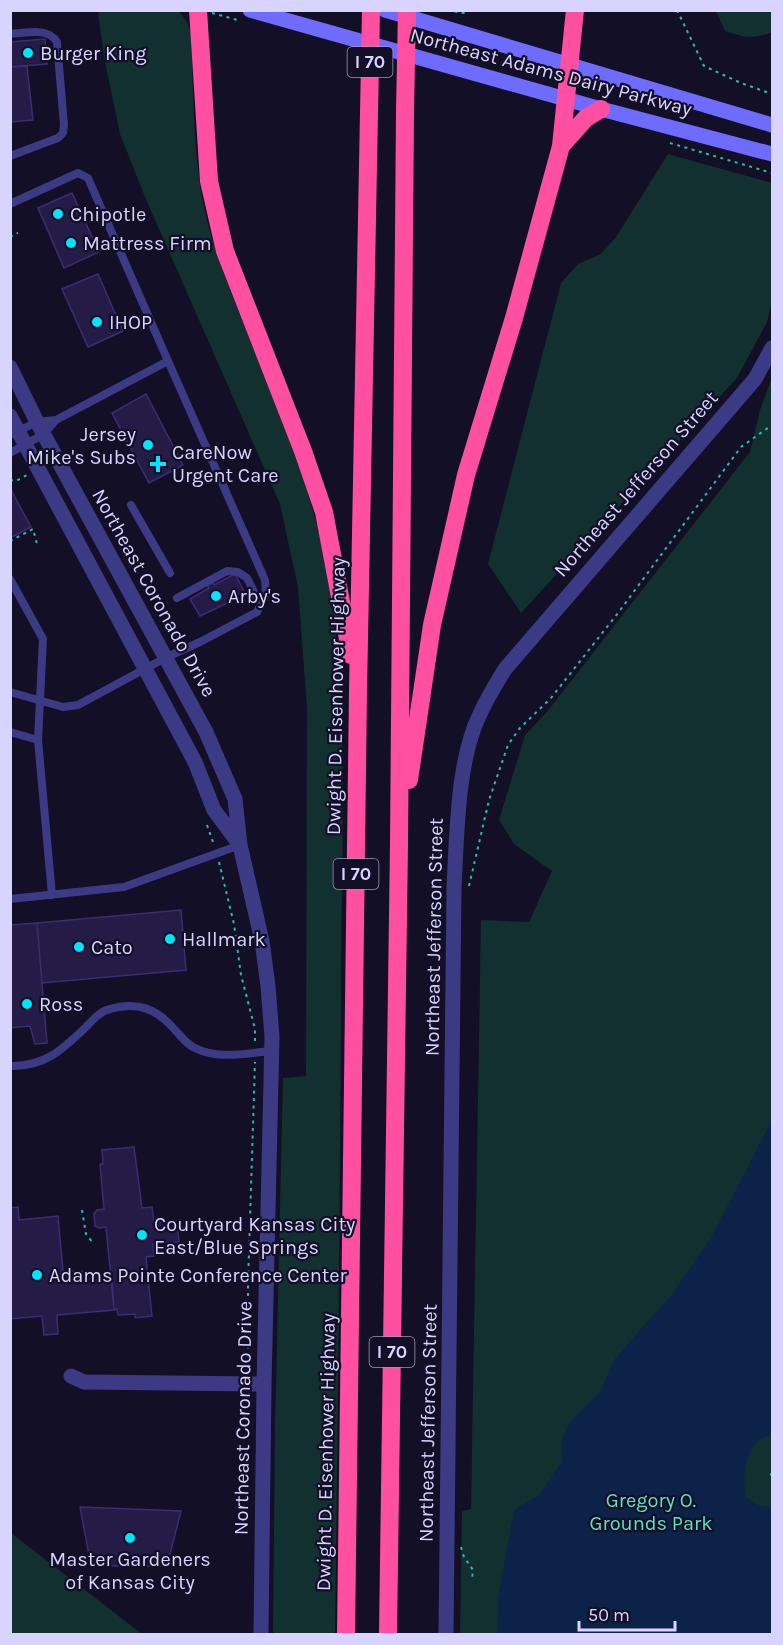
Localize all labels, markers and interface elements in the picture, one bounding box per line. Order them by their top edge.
street label: Northeast Adams Dairy Parkway [408,23,694,121]
place label: Burger King [40,42,146,65]
marker: Burger King [21,46,35,60]
road number: I 70 [348,47,392,77]
place label: Chipotle [70,203,146,226]
marker: Chipotle [51,207,65,221]
place label: Mattress Firm [83,232,212,255]
marker: Mattress Firm [64,236,78,250]
place label: IHOP [109,311,152,334]
marker: IHOP [90,315,104,329]
street label: Northeast Jefferson Street [549,386,723,581]
place label: Jersey Mike's Subs [27,423,136,469]
marker: Jersey Mike's Subs [141,438,155,452]
place label: CareNow Urgent Care [172,441,279,487]
marker: CareNow Urgent Care [149,455,167,473]
street label: Northeast Coronado Drive [87,485,221,701]
street label: Dwight D. Eisenhower Highway [322,557,350,835]
place label: Arby's [228,585,281,608]
marker: Arby's [209,589,223,603]
street label: Northeast Jefferson Street [420,817,448,1056]
road number: I 70 [334,859,378,889]
place label: Hallmark [182,928,266,951]
marker: Hallmark [163,932,177,946]
place label: Cato [91,936,133,959]
marker: Cato [72,940,86,954]
place label: Ross [39,993,83,1016]
marker: Ross [20,997,34,1011]
place label: Courtyard Kansas City East/Blue Springs [154,1213,355,1259]
marker: Courtyard Kansas City East/Blue Springs [135,1228,149,1242]
place label: Adams Pointe Conference Center [49,1264,348,1287]
marker: Adams Pointe Conference Center [30,1268,44,1282]
street label: Northeast Coronado Drive [229,1301,257,1535]
street label: Northeast Jefferson Street [414,1303,442,1542]
street label: Dwight D. Eisenhower Highway [312,1313,340,1591]
road number: I 70 [370,1337,414,1367]
park label: Gregory O. Grounds Park [590,1489,712,1535]
marker: Master Gardeners of Kansas City [123,1531,137,1545]
place label: Master Gardeners of Kansas City [49,1548,211,1594]
scale bar [579,1594,675,1632]
text: 50 m [588,1604,630,1626]

